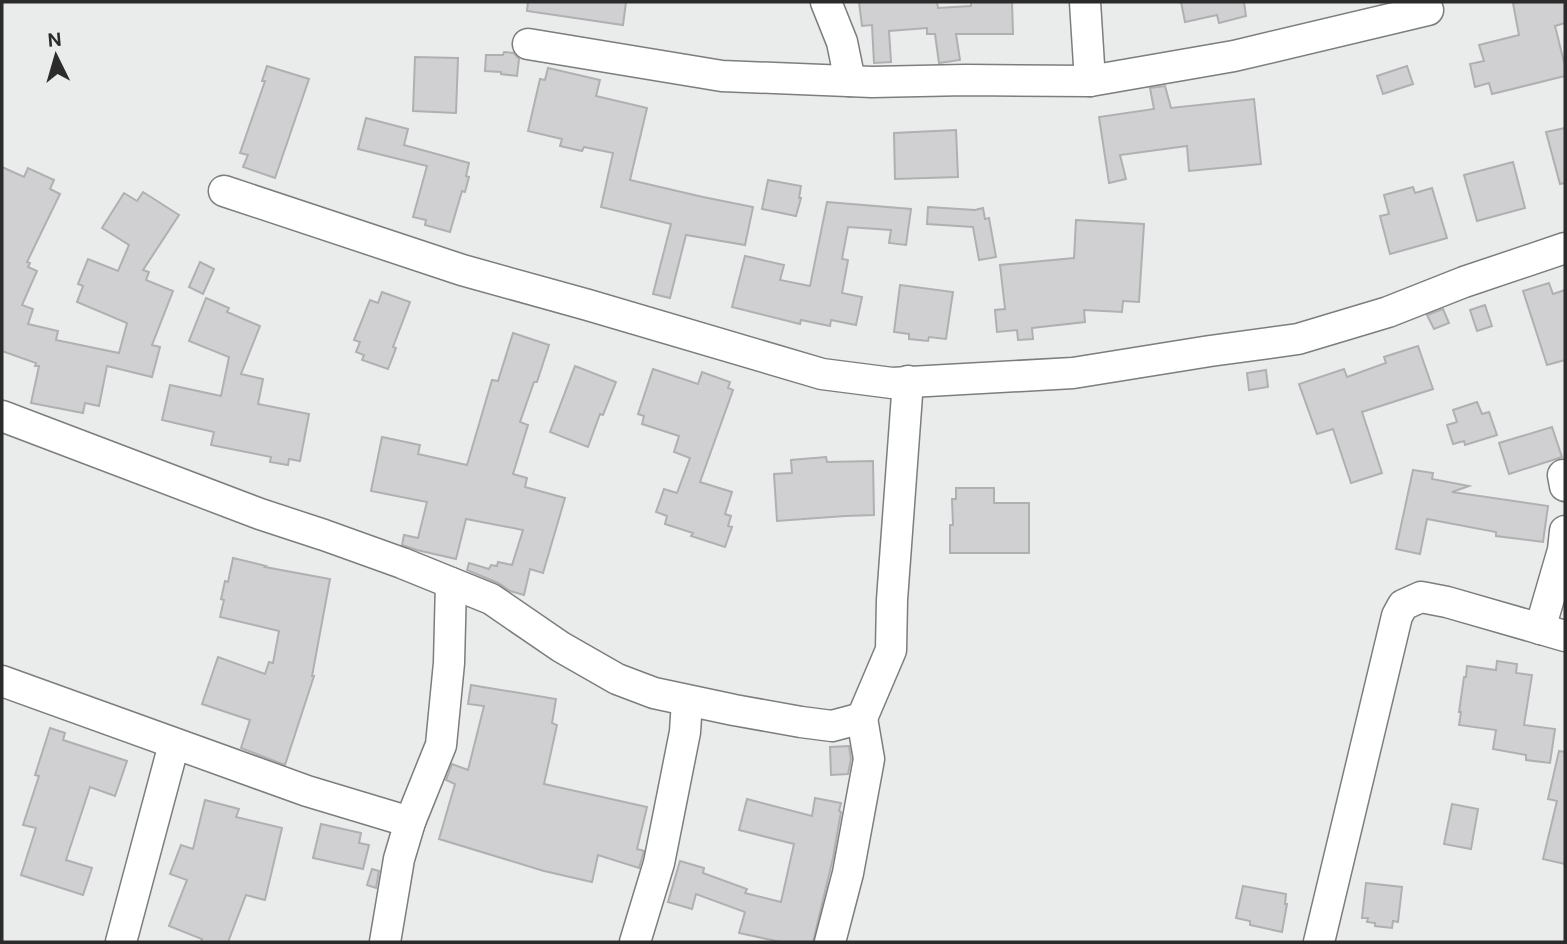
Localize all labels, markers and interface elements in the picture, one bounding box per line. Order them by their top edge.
north arrow [21,21,91,91]
text: N [47,27,63,53]

